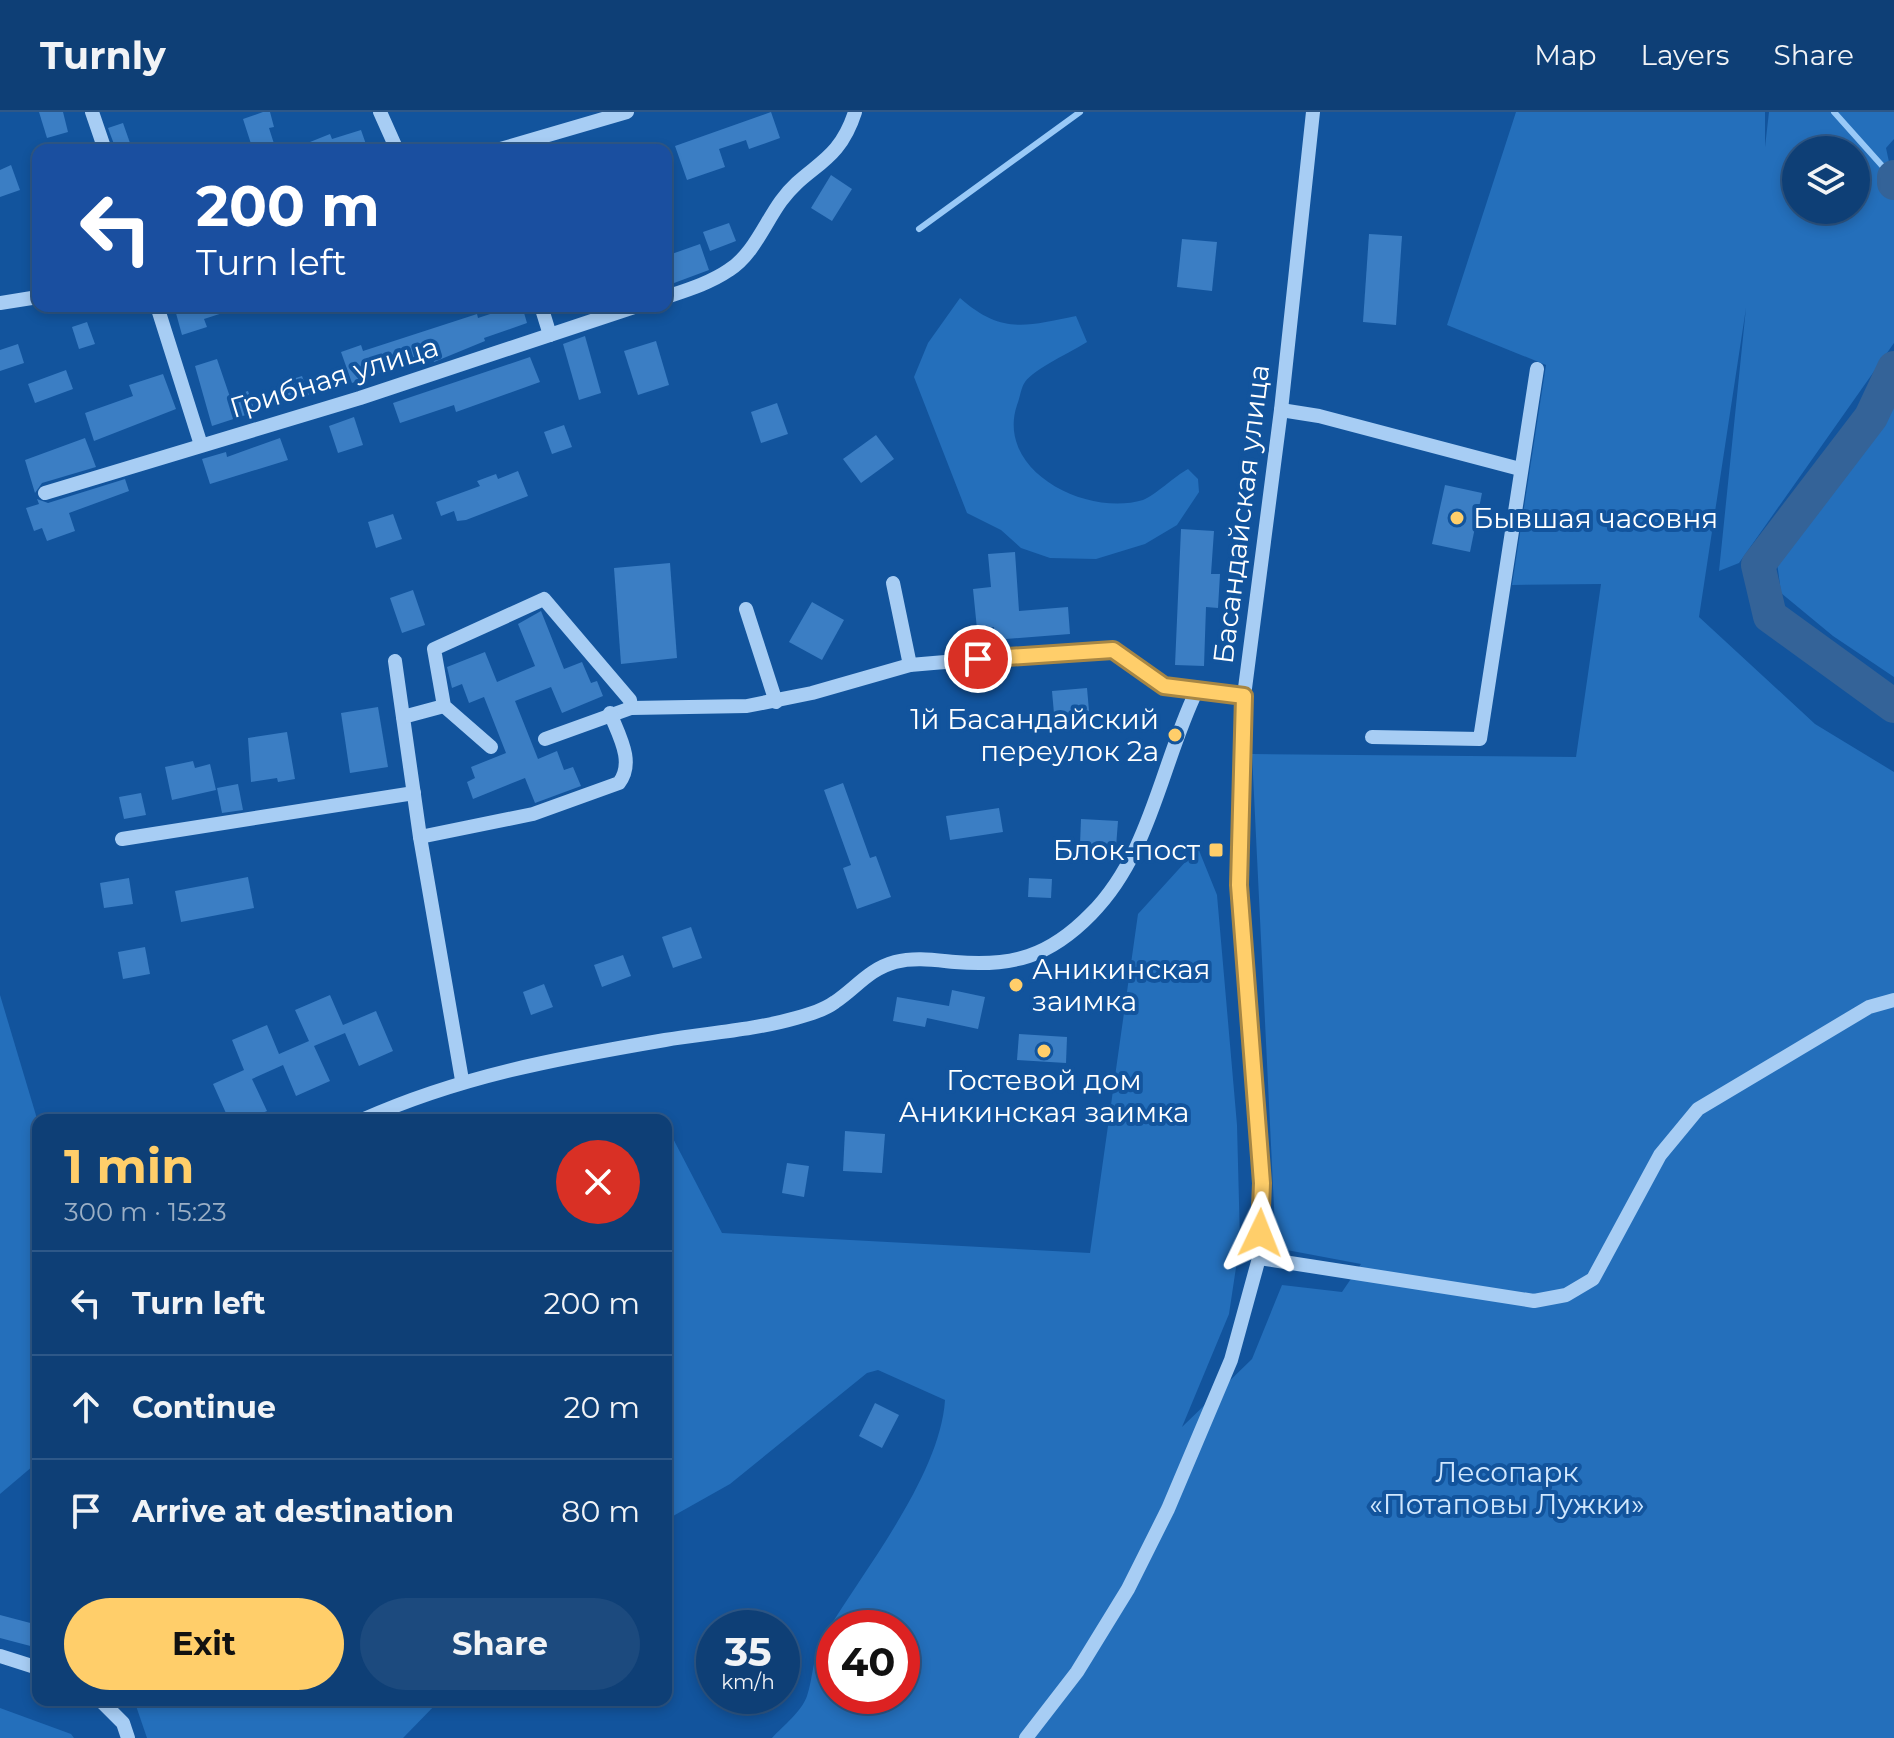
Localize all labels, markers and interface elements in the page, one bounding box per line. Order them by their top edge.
text: Turnly [40,32,166,79]
text: Map [1534,38,1597,72]
text: Layers [1641,38,1730,72]
text: Share [1774,38,1854,72]
map controls [1782,136,1870,224]
button: layers [1782,136,1870,224]
text: 200 m [196,172,380,240]
icon: left [64,176,168,280]
text: Turn left [196,240,347,284]
street label: Грибная улица [226,329,442,425]
street label: Басандайская улица [1206,362,1276,666]
place label: Бывшая часовня [1473,501,1718,535]
marker: Бывшая часовня [1448,509,1466,527]
pin [944,625,1012,693]
icon: arrive [956,637,1000,681]
place label: 1й Басандайский переулок 2а [910,702,1159,768]
marker: 1й Басандайский переулок 2а [1166,726,1184,744]
place label: Блок-пост [1053,833,1201,867]
marker: Блок-пост [1207,841,1225,859]
place label: Аникинская заимка [1032,952,1210,1018]
marker: Аникинская заимка [1007,976,1025,994]
marker: Гостевой дом Аникинская заимка [1035,1042,1053,1060]
place label: Гостевой дом Аникинская заимка [899,1063,1189,1129]
text: 1 min [64,1137,194,1195]
button: close [556,1140,640,1224]
position arrow [1218,1191,1302,1275]
text: 300 m · 15:23 [64,1196,227,1228]
icon: left [64,1281,108,1325]
text: Turn left [132,1285,265,1322]
text: 200 m [544,1285,640,1322]
icon: ahead [64,1385,108,1429]
text: Continue [132,1389,276,1426]
text: 20 m [563,1389,640,1426]
park label: Лесопарк «Потаповы Лужки» [1369,1455,1645,1521]
icon: arrive [64,1489,108,1533]
text: Arrive at destination [132,1493,454,1530]
text: 80 m [561,1493,640,1530]
button: Exit [64,1598,344,1690]
button: Share [360,1598,640,1690]
speed limit sign: 40 [816,1610,920,1714]
text: 35 [724,1627,772,1676]
text: km/h [721,1670,775,1694]

